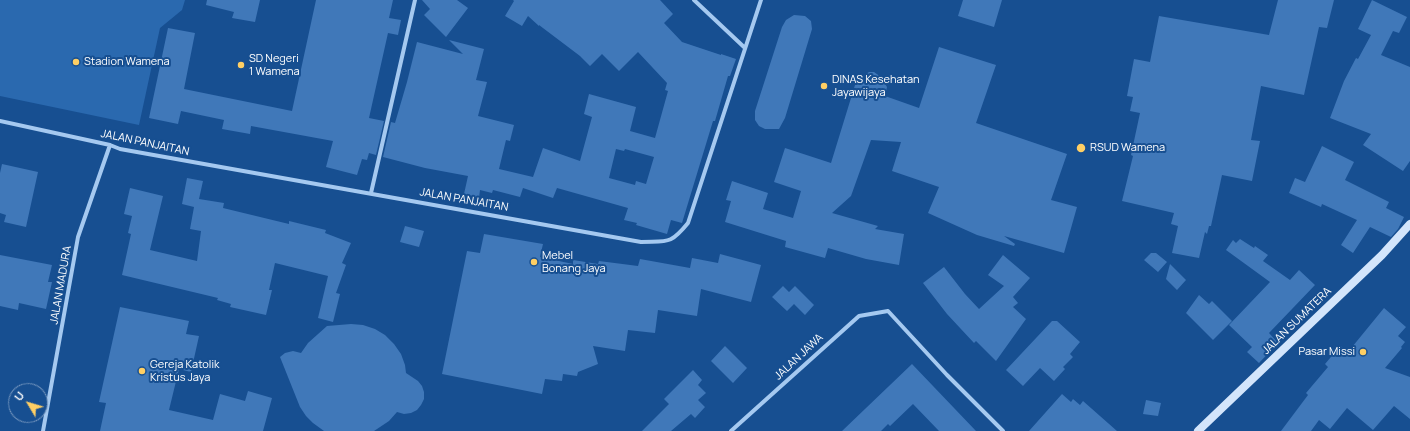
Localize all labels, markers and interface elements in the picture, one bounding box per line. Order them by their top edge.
place label: SD Negeri 1 Wamena [249,52,300,78]
place label: Stadion Wamena [84,55,170,69]
marker: Stadion Wamena [71,57,81,67]
marker: SD Negeri 1 Wamena [236,60,246,70]
place label: DINAS Kesehatan Jayawijaya [832,73,920,99]
marker: DINAS Kesehatan Jayawijaya [819,81,829,91]
street label: JALAN PANJAITAN [100,127,190,159]
place label: RSUD Wamena [1090,141,1165,155]
marker: RSUD Wamena [1075,142,1087,154]
street label: JALAN PANJAITAN [419,186,509,214]
street label: JALAN MADURA [48,245,74,325]
place label: Mebel Bonang Jaya [542,249,606,275]
marker: Mebel Bonang Jaya [529,257,539,267]
street label: JALAN SUMATERA [1260,285,1334,357]
street label: JALAN JAWA [772,331,826,383]
place label: Pasar Missi [1299,345,1355,359]
marker: Pasar Missi [1358,347,1368,357]
place label: Gereja Katolik Kristus Jaya [150,358,219,384]
marker: Gereja Katolik Kristus Jaya [137,366,147,376]
north arrow [8,383,48,423]
text: U [11,388,27,404]

